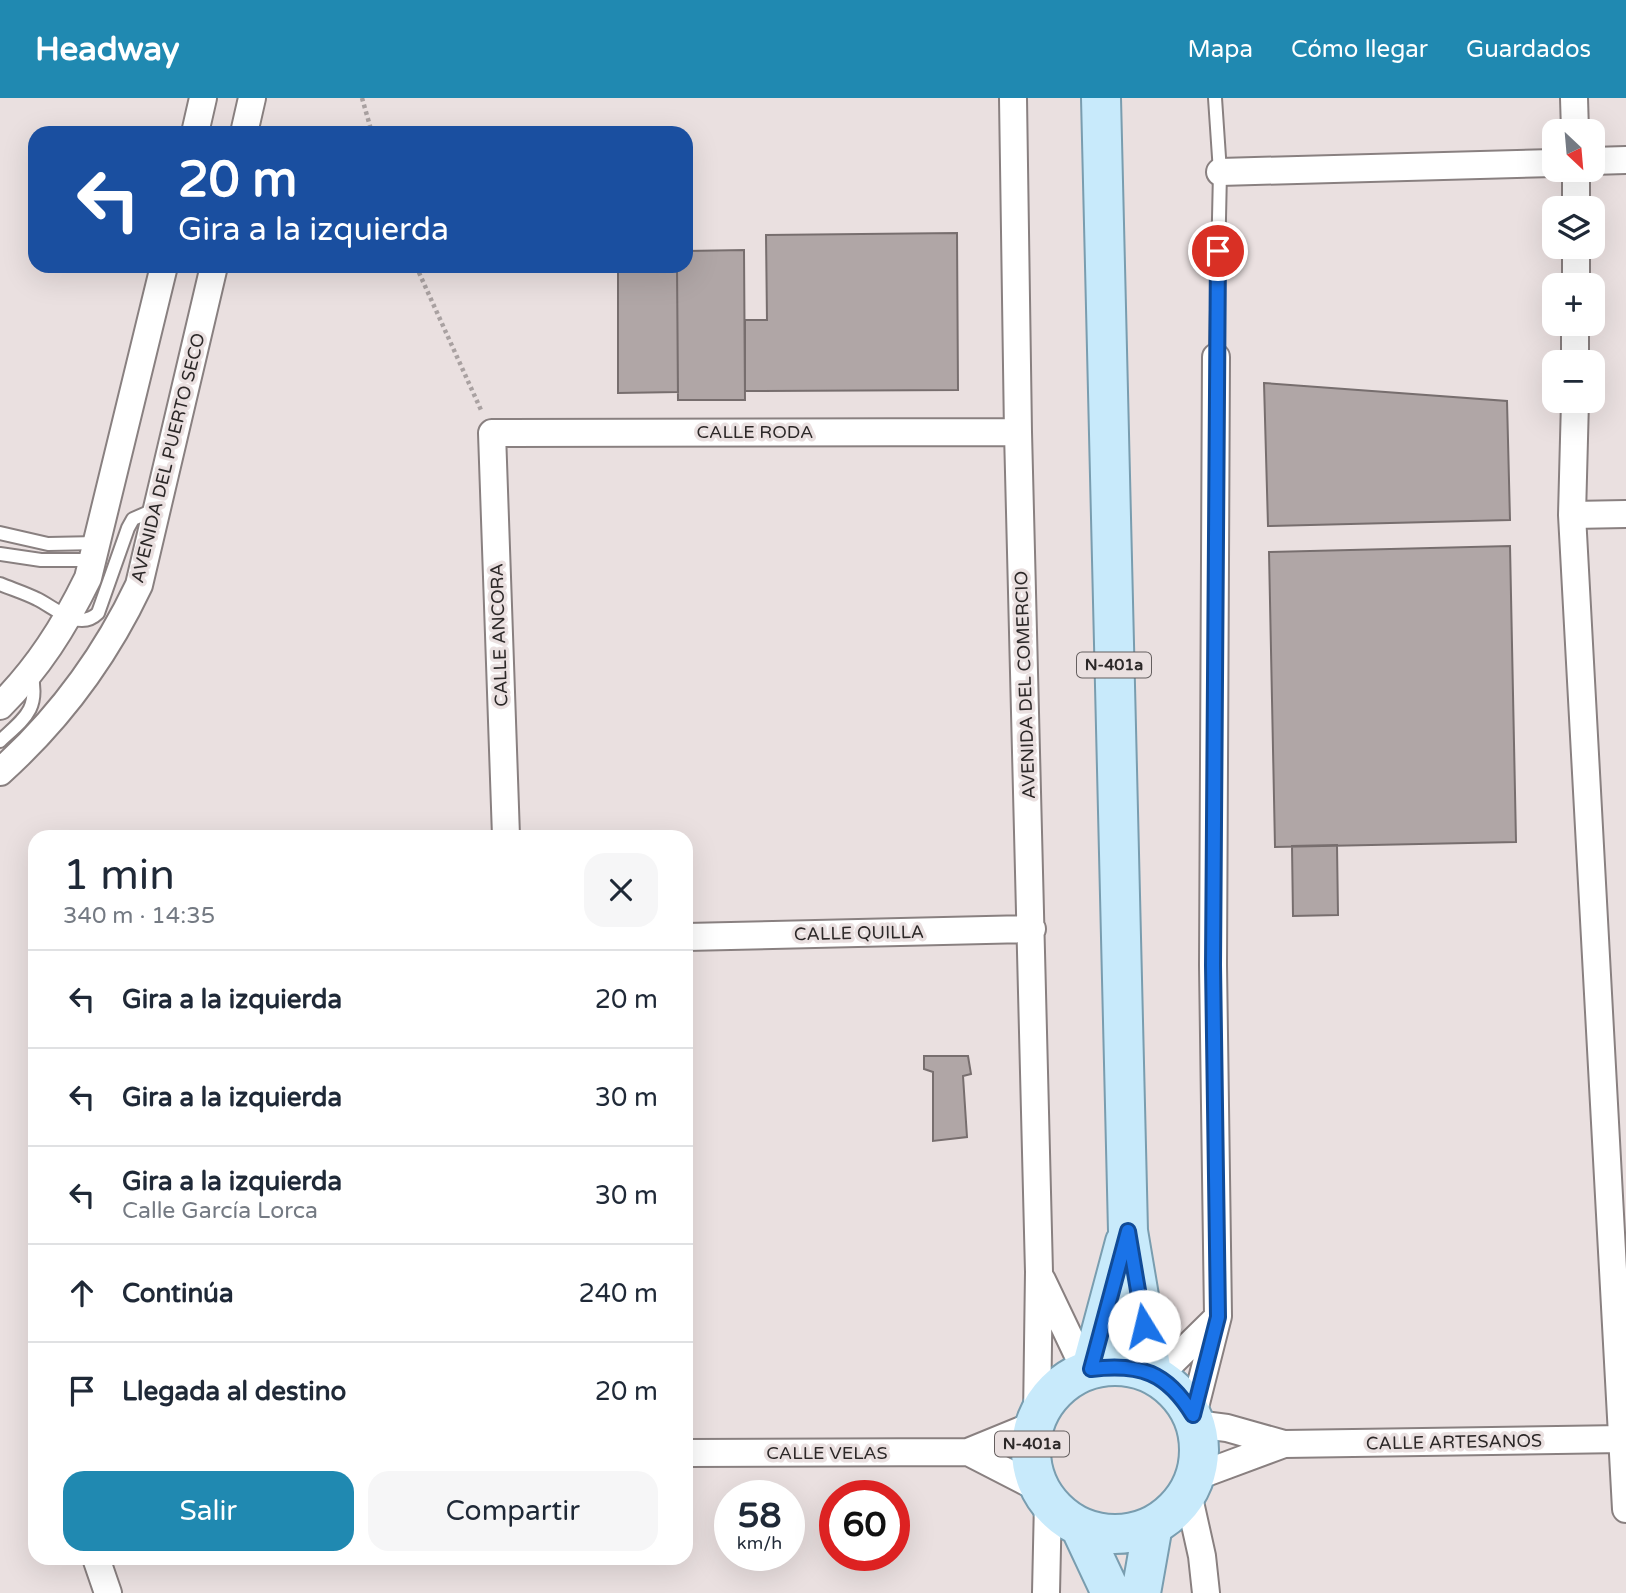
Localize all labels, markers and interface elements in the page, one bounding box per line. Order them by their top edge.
text: Headway [35,30,179,69]
text: Mapa [1188,35,1253,64]
text: Cómo llegar [1291,35,1428,64]
text: Guardados [1466,35,1591,64]
north arrow [1542,119,1605,182]
map controls [1542,119,1605,413]
text: 20 m [178,151,297,210]
icon: left [63,154,154,245]
button: layers [1542,196,1605,259]
text: Gira a la izquierda [178,211,449,249]
pin [1188,221,1248,281]
icon: arrive [1199,232,1237,270]
button: + [1542,273,1605,336]
street label: AVENIDA DEL PUERTO SECO [126,331,210,585]
button: − [1542,350,1605,413]
street label: CALLE RODA [697,421,813,443]
street label: CALLE ANCORA [485,563,513,707]
street label: AVENIDA DEL COMERCIO [1010,571,1040,799]
road number: N-401a [1077,652,1151,678]
text: 1 min [63,850,175,901]
button: close [584,853,658,927]
text: 340 m · 14:35 [63,902,215,930]
street label: CALLE QUILLA [794,921,924,945]
icon: left [63,980,101,1018]
text: Gira a la izquierda [122,984,342,1015]
text: 20 m [595,984,658,1015]
icon: left [63,1078,101,1116]
text: Gira a la izquierda [122,1082,342,1113]
text: 30 m [595,1082,658,1113]
text: Gira a la izquierda [122,1166,342,1197]
icon: left [63,1176,101,1214]
text: 30 m [595,1180,658,1211]
text: Calle García Lorca [122,1197,318,1225]
icon: ahead [63,1274,101,1312]
text: Continúa [122,1278,234,1309]
text: 240 m [578,1278,658,1309]
position arrow [1107,1289,1181,1363]
icon: arrive [63,1372,101,1410]
text: Llegada al destino [122,1376,346,1407]
text: 20 m [595,1376,658,1407]
street label: CALLE ARTESANOS [1366,1429,1542,1455]
road number: N-401a [995,1432,1069,1456]
street label: CALLE VELAS [766,1442,888,1464]
button: Salir [63,1471,354,1551]
button: Compartir [368,1471,658,1551]
speed limit sign: 60 [819,1480,910,1571]
text: 58 [738,1495,781,1537]
text: km/h [737,1532,782,1554]

